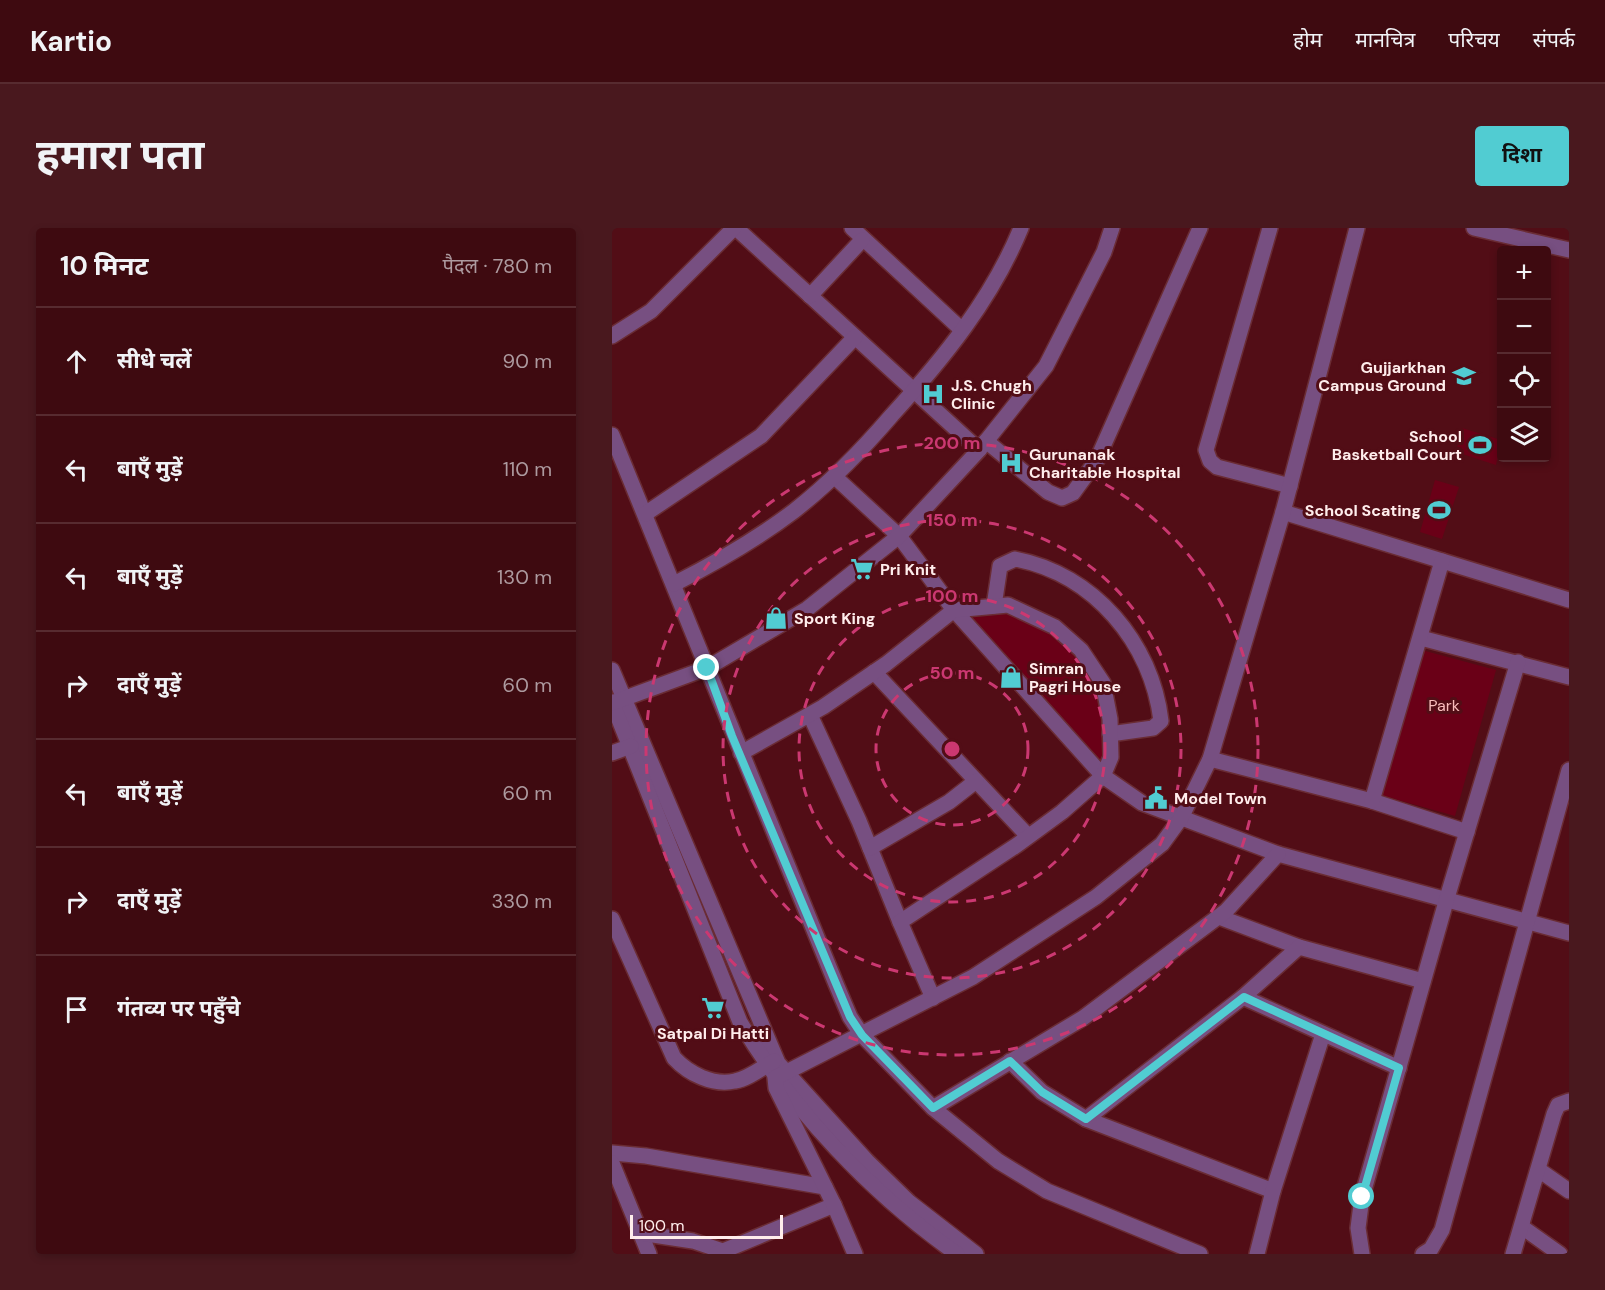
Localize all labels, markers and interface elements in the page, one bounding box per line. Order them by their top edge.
text: Kartio [30,23,112,60]
text: होम [1293,26,1322,54]
text: मानचित्र [1355,26,1415,54]
text: परिचय [1448,26,1500,54]
text: संपर्क [1533,26,1575,54]
button: दिशा [1475,126,1569,186]
text: हमारा पता [36,127,204,182]
map controls [1497,246,1551,462]
button: + [1497,246,1551,300]
text: 10 मिनट [60,249,148,283]
text: पैदल · 780 m [443,253,552,279]
button: − [1497,300,1551,354]
icon: ahead [60,345,93,378]
text: सीधे चलें [117,346,192,375]
text: 90 m [503,348,552,374]
button: locate [1497,354,1551,408]
place label: Gujjarkhan Campus Ground [1318,357,1446,396]
school or university icon: Gujjarkhan Campus Ground [1451,363,1477,389]
place label: J.S. Chugh Clinic [951,375,1032,414]
hospital icon: J.S. Chugh Clinic [920,381,946,407]
button: layers [1497,408,1551,462]
place label: School Basketball Court [1332,426,1462,465]
text: 200 m [924,431,980,455]
sports icon: School Basketball Court [1467,432,1493,458]
place label: Gurunanak Charitable Hospital [1029,444,1181,483]
hospital icon: Gurunanak Charitable Hospital [998,450,1024,476]
icon: left [60,453,93,486]
text: बाएँ मुड़ें [117,454,183,483]
text: 110 m [503,456,552,482]
sports icon: School Scating [1426,497,1452,523]
place label: School Scating [1305,500,1421,521]
text: 150 m [926,508,978,532]
supermarket icon: Pri Knit [849,556,875,582]
place label: Pri Knit [880,559,936,580]
icon: left [60,561,93,594]
text: बाएँ मुड़ें [117,562,183,591]
text: 130 m [497,564,552,590]
text: 100 m [925,584,979,608]
shop icon: Sport King [763,605,789,631]
place label: Sport King [794,608,875,629]
route end [693,654,719,680]
place label: Simran Pagri House [1029,658,1121,697]
text: 50 m [929,661,975,685]
shop icon: Simran Pagri House [998,664,1024,690]
icon: right [60,669,93,702]
text: दाएँ मुड़ें [117,670,181,699]
text: 60 m [503,672,552,698]
park label: Park [1428,695,1460,716]
centre of rings [942,739,962,759]
icon: left [60,777,93,810]
text: बाएँ मुड़ें [117,778,183,807]
text: 60 m [503,780,552,806]
public building icon: Model Town [1143,785,1169,811]
place label: Model Town [1174,788,1267,809]
icon: right [60,885,93,918]
text: दाएँ मुड़ें [117,886,181,915]
text: 330 m [492,888,552,914]
icon: arrive [60,993,93,1026]
text: गंतव्य पर पहुँचे [117,994,240,1023]
supermarket icon: Satpal Di Hatti [700,995,726,1021]
place label: Satpal Di Hatti [657,1023,769,1044]
route start [1348,1183,1374,1209]
scale bar [630,1212,783,1240]
text: 100 m [639,1215,684,1236]

